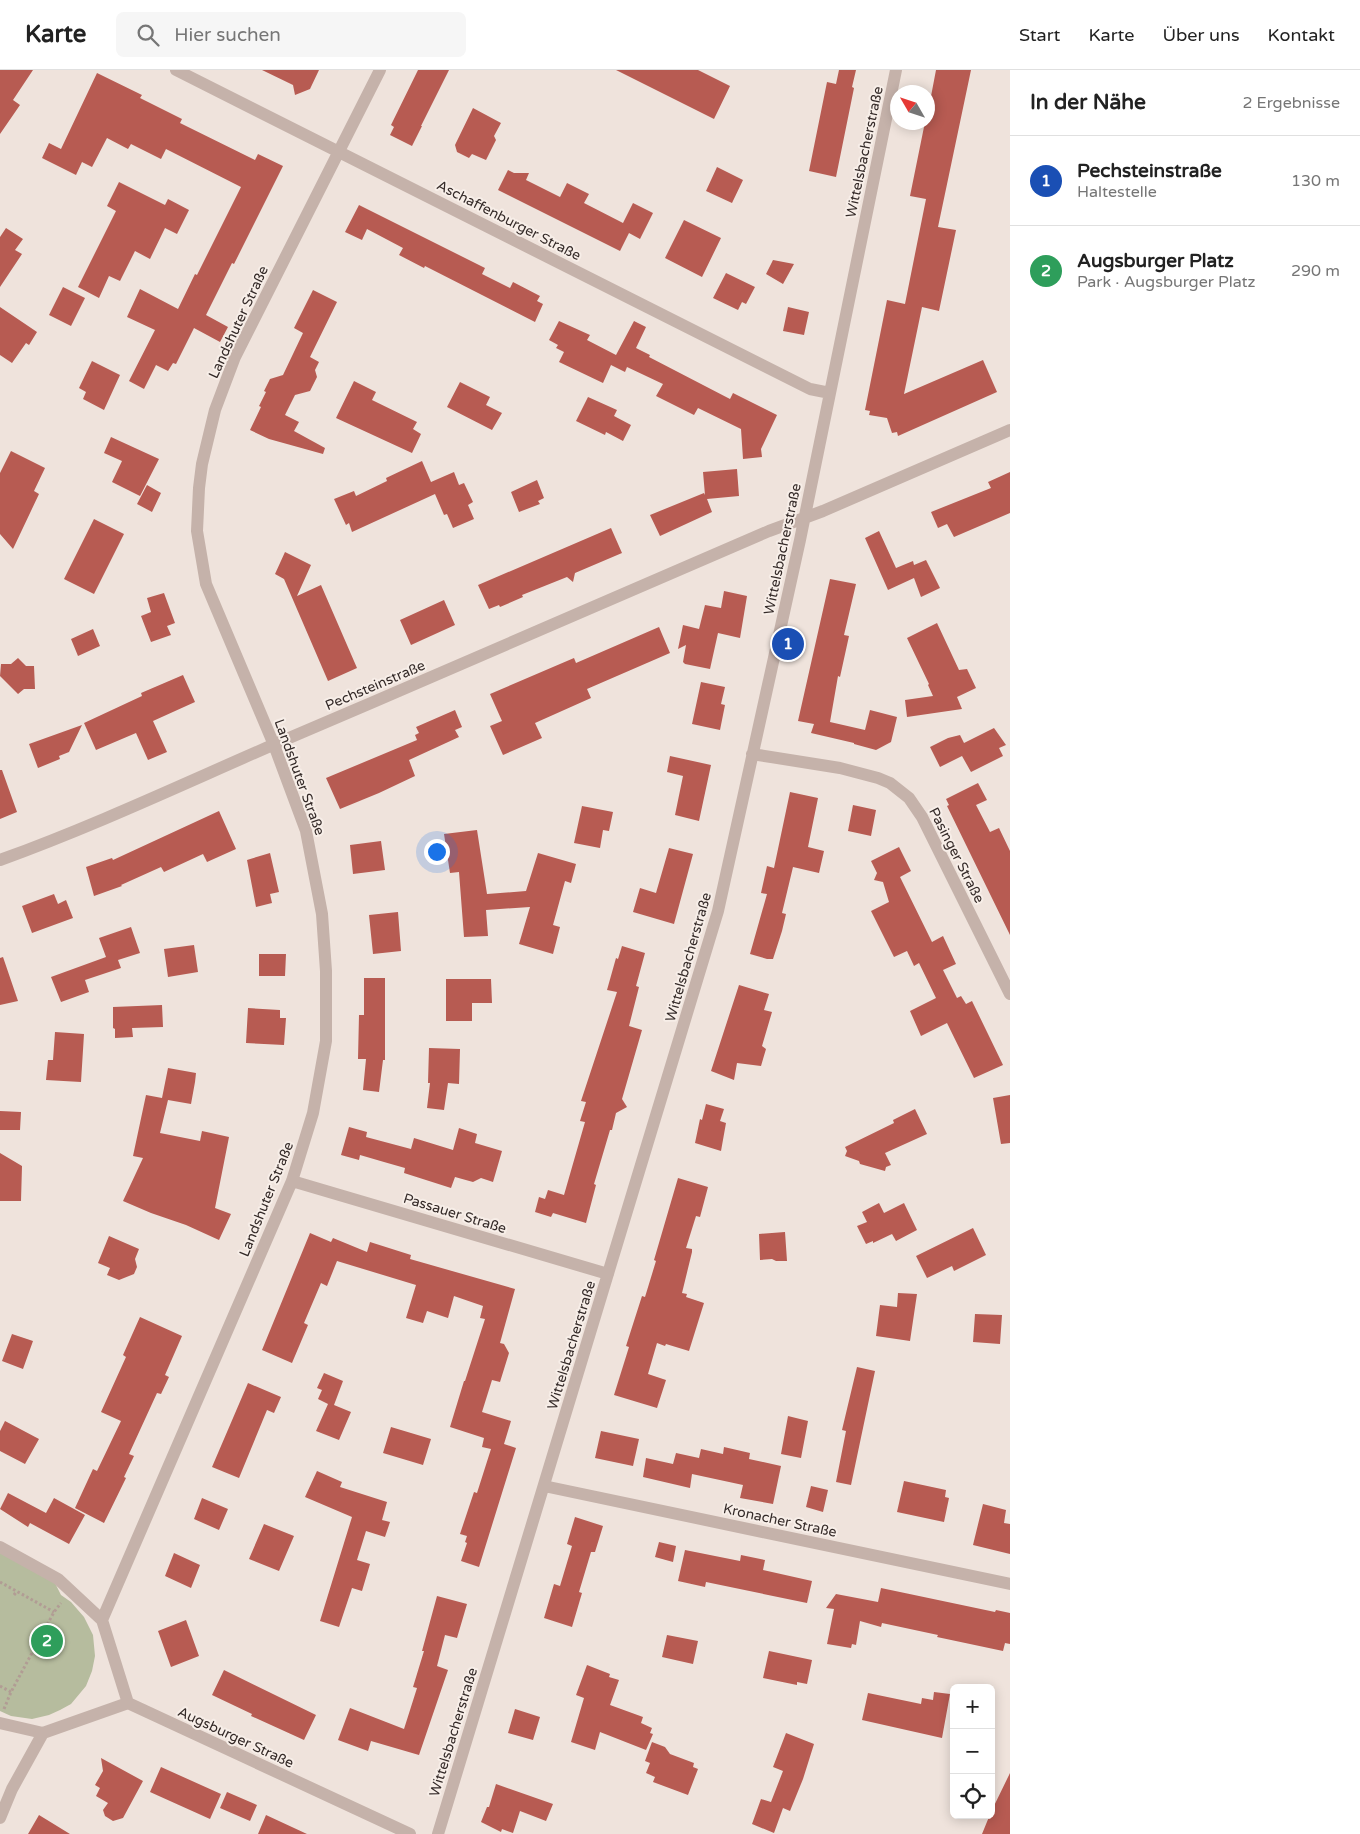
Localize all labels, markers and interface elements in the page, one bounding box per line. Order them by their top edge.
search box [116,12,466,57]
text: Karte [25,20,86,49]
icon: search [134,21,162,49]
text: Hier suchen [174,24,281,46]
text: Start [1019,24,1060,46]
text: Karte [1088,24,1134,46]
text: Über uns [1162,24,1240,46]
text: Kontakt [1268,24,1335,46]
street label: Wittelsbacherstraße [842,85,887,219]
north arrow [890,85,935,130]
text: In der Nähe [1030,90,1146,115]
text: 2 Ergebnisse [1242,93,1340,113]
text: Pechsteinstraße [1077,160,1222,182]
text: 1 [1041,171,1051,191]
text: 130 m [1291,171,1340,191]
street label: Aschaffenburger Straße [434,177,584,264]
text: Haltestelle [1077,182,1157,202]
text: Augsburger Platz [1077,250,1234,272]
text: 2 [1041,261,1051,281]
text: 290 m [1291,261,1340,281]
street label: Landshuter Straße [205,263,272,381]
text: Park · Augsburger Platz [1077,272,1256,292]
street label: Wittelsbacherstraße [760,482,805,616]
pin: 1 [772,625,804,663]
street label: Pechsteinstraße [323,657,428,714]
street label: Landshuter Straße [271,717,328,838]
street label: Pasinger Straße [925,805,988,906]
your location [424,839,450,865]
street label: Wittelsbacherstraße [662,890,715,1024]
street label: Landshuter Straße [236,1139,297,1259]
street label: Passauer Straße [401,1190,509,1237]
street label: Wittelsbacherstraße [544,1279,599,1412]
street label: Kronacher Straße [722,1500,838,1541]
pin: 2 [31,1622,63,1660]
street label: Wittelsbacherstraße [426,1666,481,1799]
map controls [950,1684,995,1819]
button: + [950,1684,995,1729]
street label: Augsburger Straße [175,1703,297,1772]
button: − [950,1729,995,1774]
button: locate [950,1774,995,1819]

